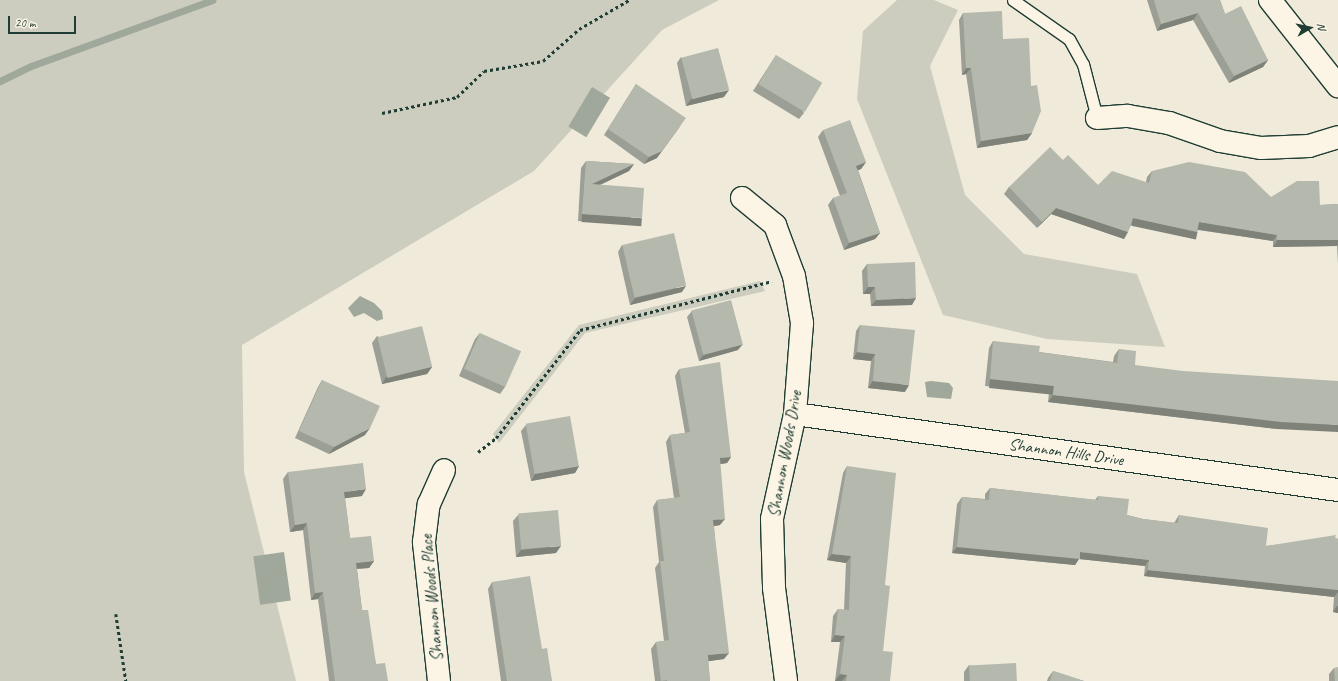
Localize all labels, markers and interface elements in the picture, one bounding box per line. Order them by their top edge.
scale bar [10,8,78,34]
north arrow [1290,8,1330,48]
text: 20 m [15,15,35,31]
text: N [1314,22,1329,31]
street label: Shannon Woods Drive [764,389,806,519]
street label: Shannon Hills Drive [1007,434,1125,470]
street label: Shannon Woods Place [416,534,448,662]

